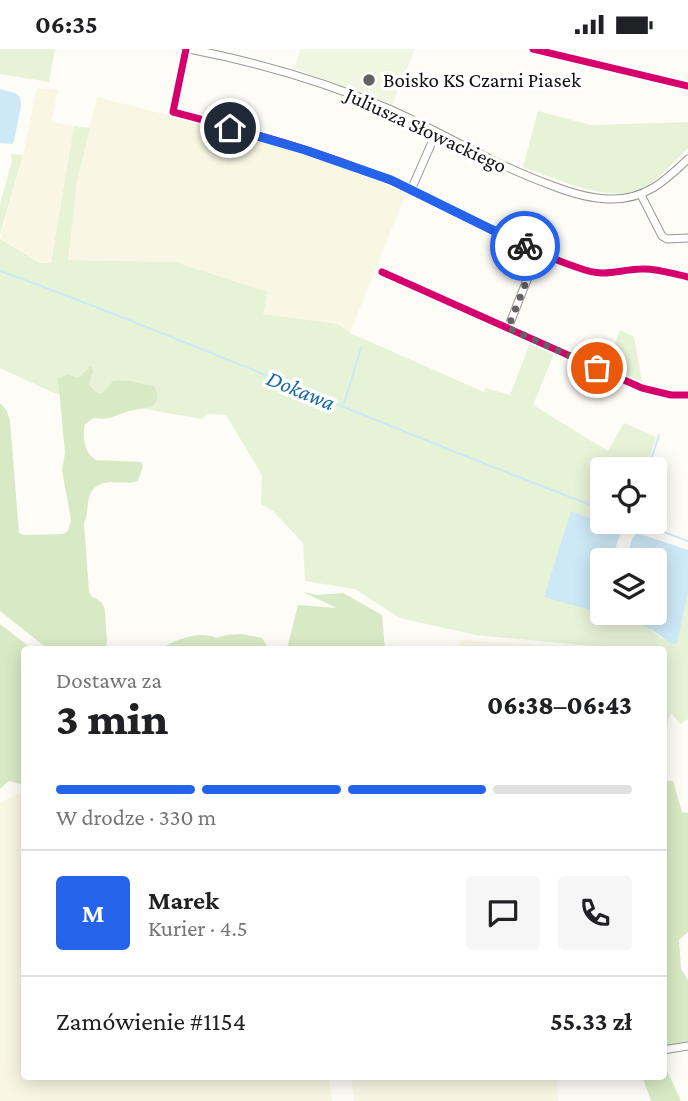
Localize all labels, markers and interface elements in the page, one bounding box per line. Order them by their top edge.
text: 06:35 [35,10,98,39]
place label: Boisko KS Czarni Piasek [383,68,581,92]
marker: Boisko KS Czarni Piasek [361,72,377,88]
street label: Juliusza Słowackiego [340,81,510,178]
pin [200,98,260,158]
icon: home [211,109,249,147]
courier [490,211,560,281]
icon: bike [506,227,544,265]
pin [567,338,627,398]
icon: bag [578,349,616,387]
water label: Dokawa [263,365,339,415]
map controls [590,457,667,625]
button: locate [590,457,667,534]
button: layers [590,548,667,625]
text: Dostawa za [56,667,162,693]
text: 06:38–06:43 [487,691,632,720]
text: 3 min [56,693,168,744]
text: W drodze · 330 m [56,804,216,830]
button: chat [466,876,540,950]
button: phone [558,876,632,950]
text: Marek [148,886,219,915]
text: M [82,899,104,928]
text: Kurier · 4.5 [148,915,248,941]
text: Zamówienie #1154 [56,1007,246,1036]
text: 55.33 zł [550,1007,632,1036]

